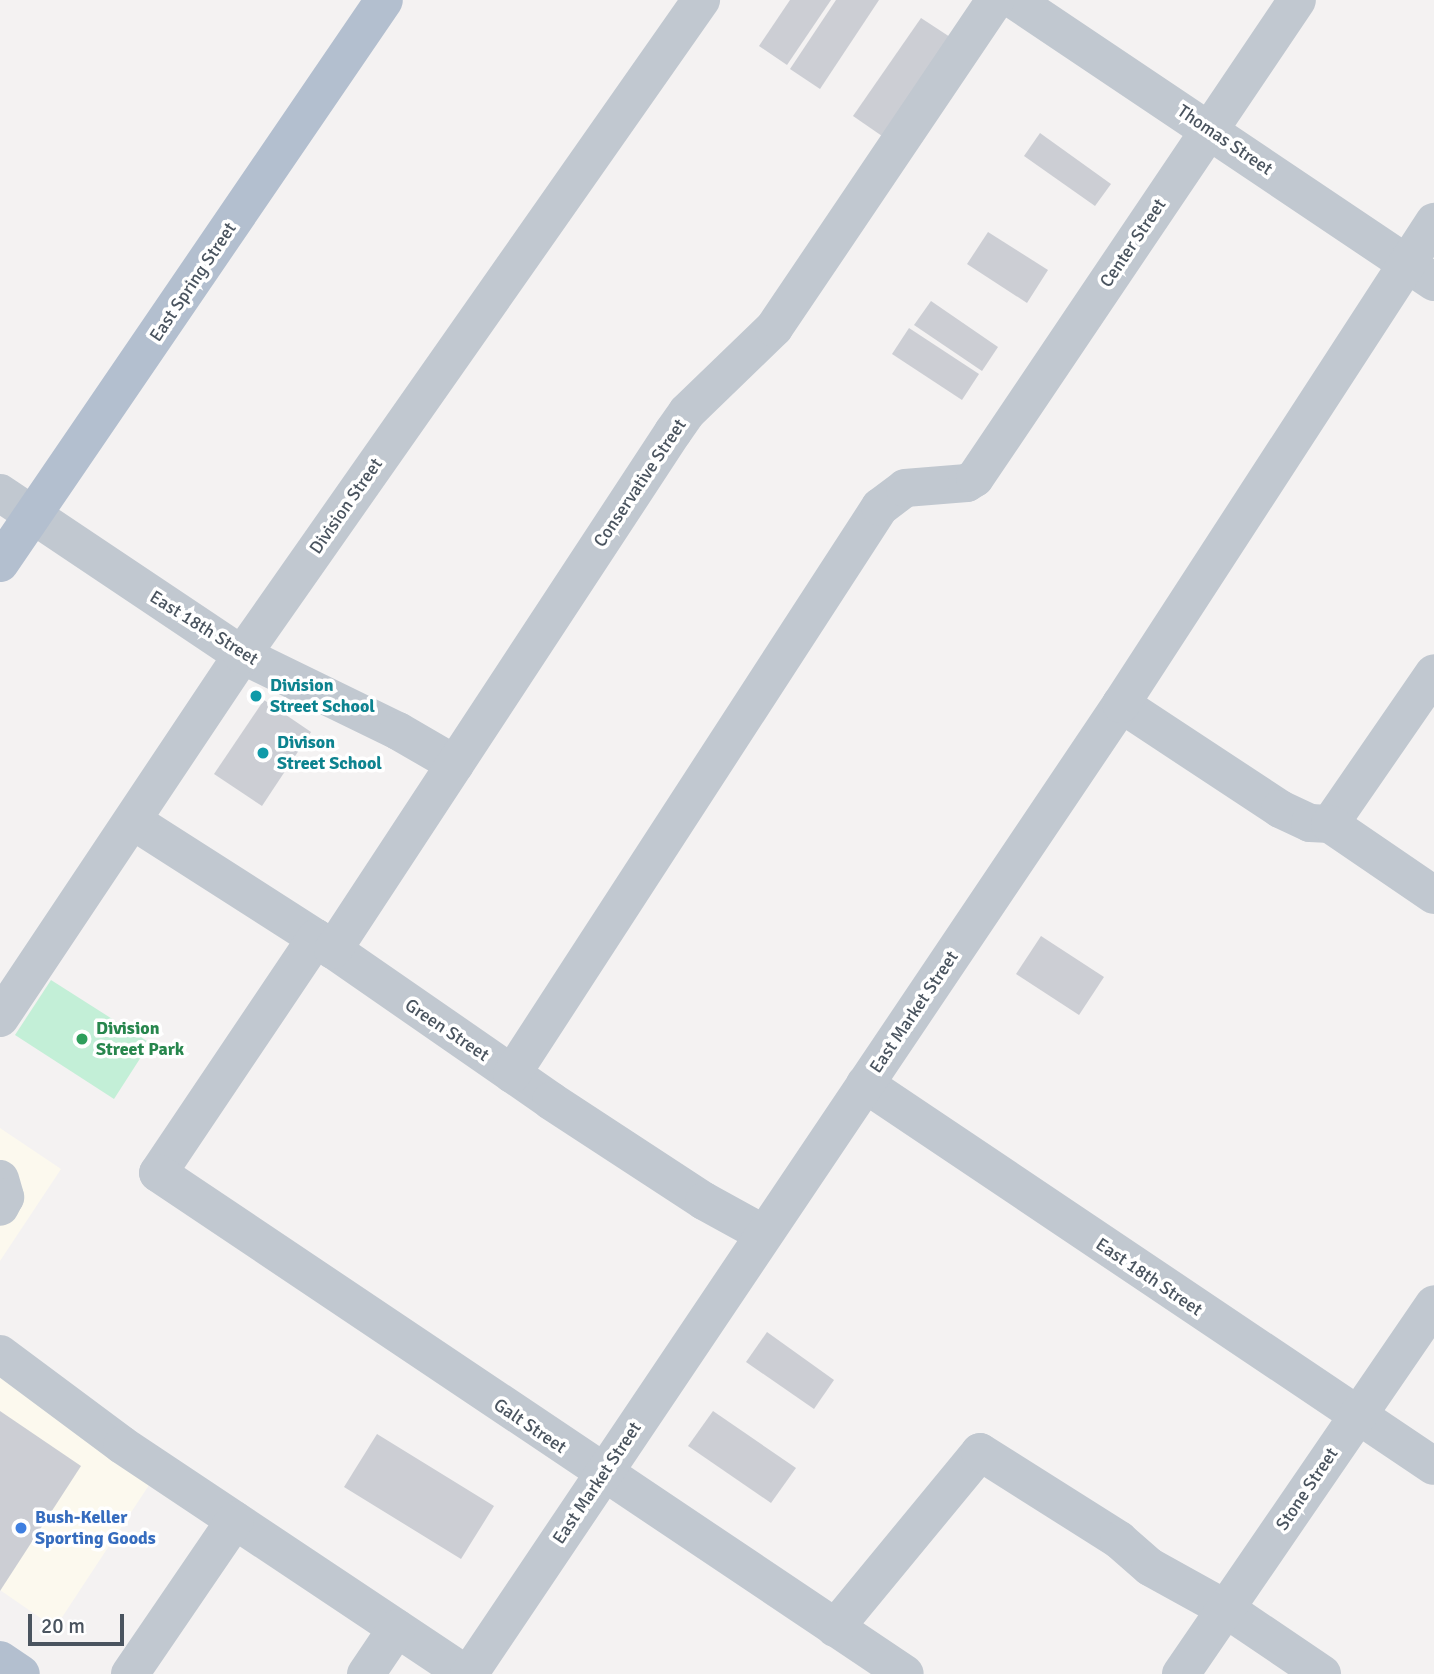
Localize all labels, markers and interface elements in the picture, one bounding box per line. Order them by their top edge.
street label: Thomas Street [1173,100,1277,180]
street label: Center Street [1095,195,1171,291]
street label: East Spring Street [145,218,241,346]
street label: Conservative Street [589,415,691,551]
street label: Division Street [305,454,387,558]
street label: East 18th Street [146,586,262,670]
place label: Division Street School [270,675,375,718]
marker: Division Street School [248,688,264,704]
place label: Divison Street School [277,732,382,774]
marker: Divison Street School [255,745,271,761]
street label: East Market Street [865,947,963,1077]
street label: Green Street [401,994,493,1066]
place label: Division Street Park [96,1018,184,1060]
marker: Division Street Park [74,1031,90,1047]
street label: East 18th Street [1092,1233,1206,1321]
street label: Galt Street [490,1394,570,1458]
street label: East Market Street [548,1418,646,1548]
street label: Stone Street [1271,1444,1343,1534]
place label: Bush-Keller Sporting Goods [35,1507,156,1550]
marker: Bush-Keller Sporting Goods [13,1520,29,1536]
scale bar [32,1600,128,1644]
text: 20 m [41,1613,85,1639]

